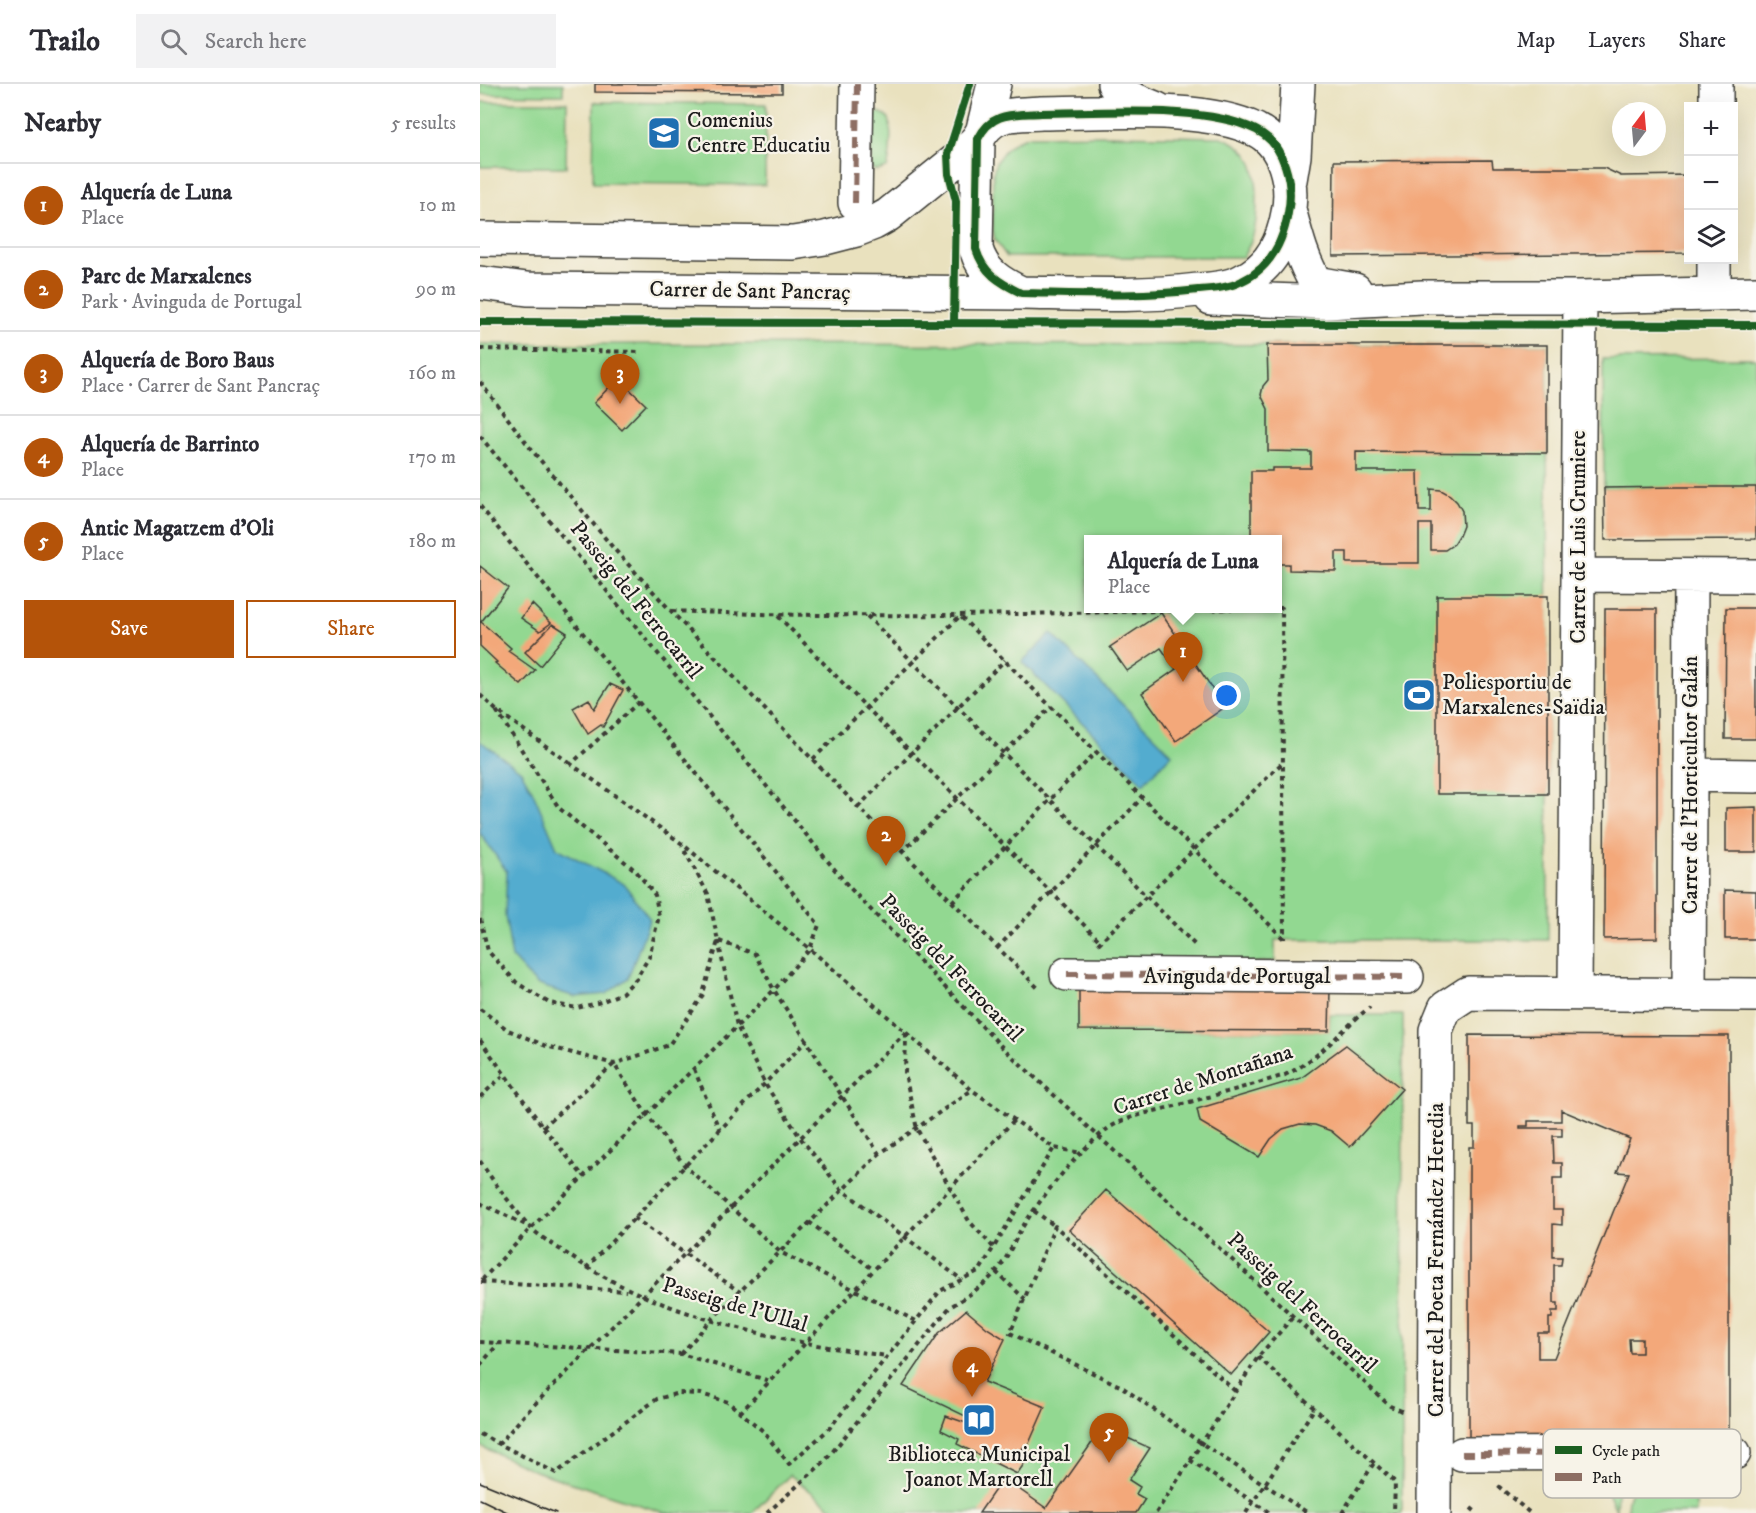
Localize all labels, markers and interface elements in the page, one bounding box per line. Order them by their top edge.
search box [136,14,556,68]
text: Trailo [30,24,100,59]
icon: search [157,25,190,58]
text: Search here [205,28,307,55]
text: Map [1516,28,1555,54]
text: Layers [1588,28,1646,54]
text: Share [1679,28,1726,54]
north arrow [1612,102,1666,156]
map controls [1684,102,1738,264]
button: + [1684,102,1738,156]
text: Nearby [24,107,101,140]
place label: Comenius Centre Educatiu [687,107,830,159]
text: 5 results [391,111,456,136]
school or university icon: Comenius Centre Educatiu [646,115,682,151]
button: − [1684,156,1738,210]
text: Alquería de Luna [81,179,232,206]
text: 1 [40,193,47,218]
text: 10 m [419,193,456,218]
text: Place [81,206,124,231]
button: layers [1684,210,1738,264]
text: Parc de Marxalenes [81,263,252,290]
street label: Carrer de Sant Pancraç [649,276,851,306]
text: 2 [39,277,48,302]
text: 90 m [416,277,456,302]
text: Park · Avinguda de Portugal [81,290,302,315]
text: Alquería de Boro Baus [81,347,274,374]
pin: 3 [600,354,640,404]
text: 3 [40,361,47,386]
text: 160 m [408,361,456,386]
text: Place · Carrer de Sant Pancraç [81,374,320,399]
street label: Carrer de Luis Crumiere [1565,430,1592,644]
text: Alquería de Barrinto [81,431,259,458]
text: 4 [38,445,49,470]
text: 170 m [408,445,456,470]
text: Place [81,458,124,483]
text: Antic Magatzem d'Oli [81,515,274,542]
street label: Passeig del Ferrocarril [564,516,708,685]
text: 5 [39,529,48,554]
text: 180 m [409,529,456,554]
popup [1084,535,1282,613]
text: Place [81,542,124,567]
text: Alquería de Luna [1107,548,1259,575]
text: Place [1107,575,1150,600]
button: Save [24,600,234,658]
button: Share [246,600,456,658]
pin: 1 [1164,632,1202,682]
street label: Carrer de l'Horticultor Galán [1677,655,1704,914]
place label: Poliesportiu de Marxalenes-Saïdia [1442,669,1605,721]
sports icon: Poliesportiu de Marxalenes-Saïdia [1401,677,1437,713]
your location [1212,681,1241,710]
pin: 2 [866,816,906,866]
street label: Passeig del Ferrocarril [874,888,1029,1048]
street label: Avinguda de Portugal [1143,963,1331,990]
street label: Carrer de Montañana [1110,1038,1297,1122]
street label: Carrer del Poeta Fernández Heredia [1423,1102,1450,1417]
street label: Passeig del Ferrocarril [1221,1227,1383,1380]
street label: Passeig de l'Ullal [659,1271,811,1339]
pin: 4 [952,1348,992,1397]
library icon: Biblioteca Municipal Joanot Martorell [961,1402,997,1438]
pin: 5 [1090,1414,1128,1463]
legend [1543,1429,1741,1498]
place label: Biblioteca Municipal Joanot Martorell [888,1441,1070,1493]
text: Cycle path [1592,1441,1661,1461]
text: Path [1592,1468,1622,1488]

